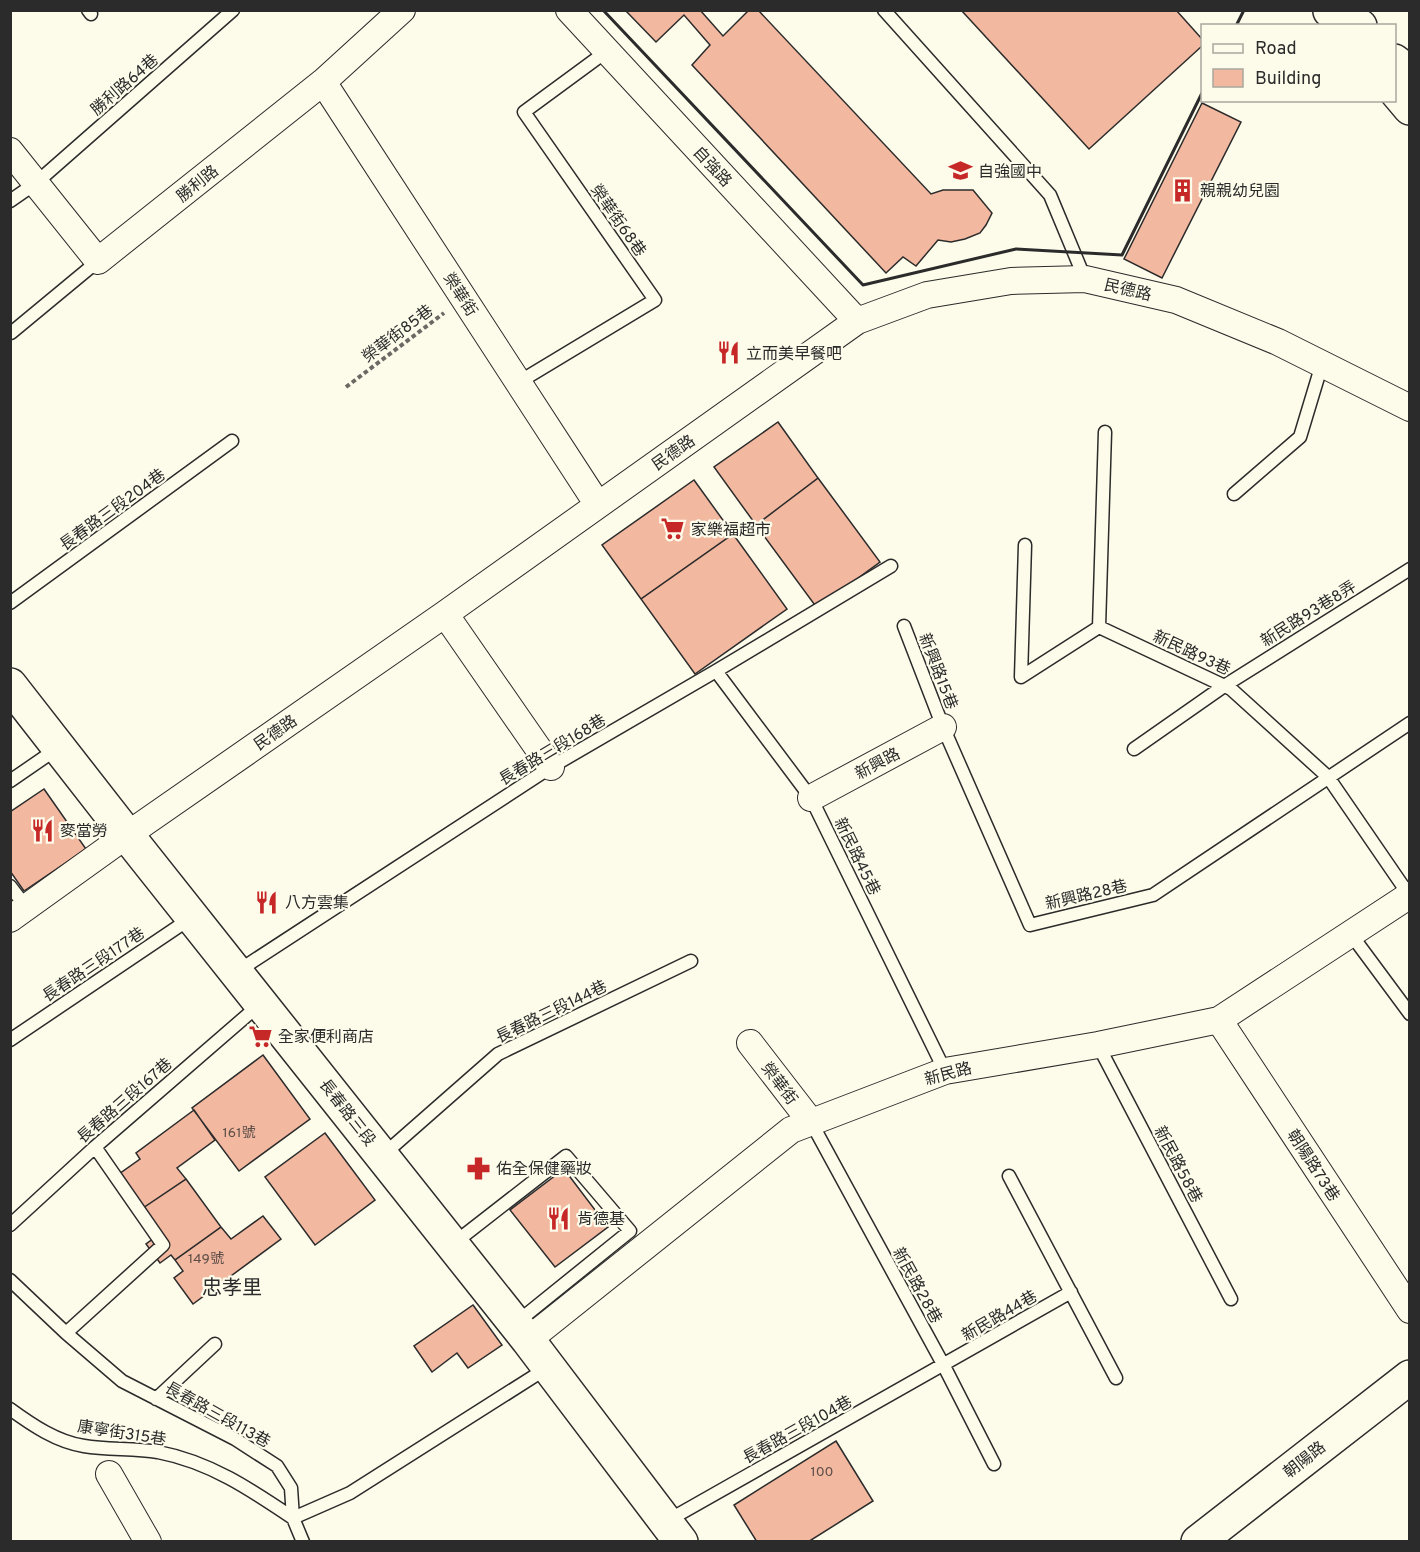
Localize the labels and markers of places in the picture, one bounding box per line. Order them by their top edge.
school or university icon: 自強國中 [947,158,973,184]
place label: 自強國中 [978,163,1042,183]
building icon: 親親幼兒園 [1169,177,1195,203]
place label: 親親幼兒園 [1200,182,1280,202]
restaurant icon: 立而美早餐吧 [715,340,741,366]
place label: 立而美早餐吧 [746,345,842,365]
supermarket icon: 家樂福超市 [660,516,686,542]
place label: 家樂福超市 [691,521,771,541]
restaurant icon: 麥當勞 [29,817,55,843]
place label: 麥當勞 [60,822,108,842]
restaurant icon: 八方雲集 [254,889,280,915]
place label: 八方雲集 [285,894,349,914]
supermarket icon: 全家便利商店 [247,1023,273,1049]
place label: 全家便利商店 [278,1028,374,1048]
pharmacy icon: 佑全保健藥妝 [465,1155,491,1181]
place label: 佑全保健藥妝 [496,1160,592,1180]
restaurant icon: 肯德基 [546,1205,572,1231]
place label: 肯德基 [577,1210,625,1230]

